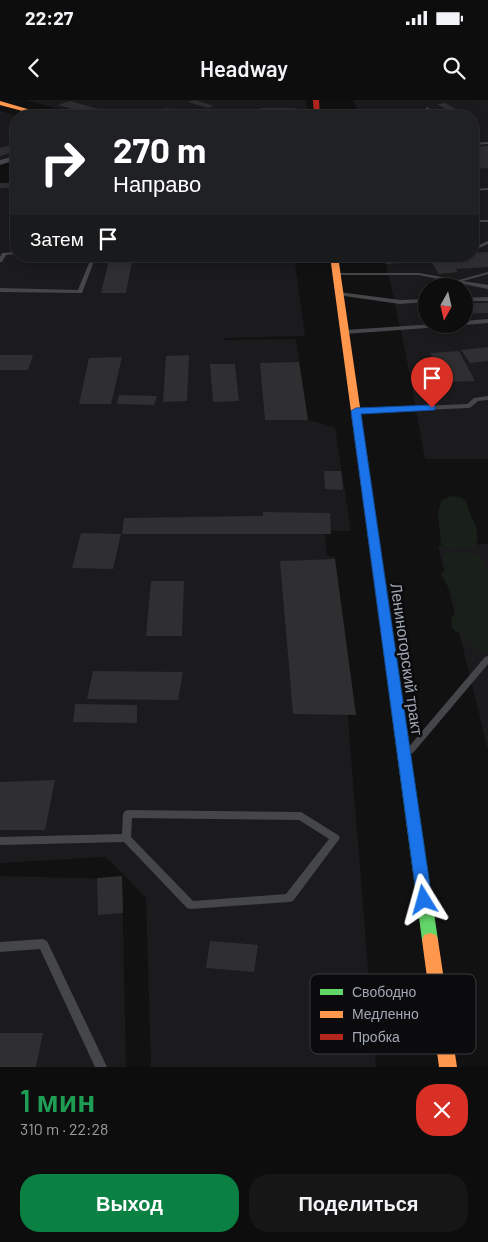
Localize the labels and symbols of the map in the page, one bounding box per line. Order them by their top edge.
north arrow [418,278,472,332]
pin [411,357,453,408]
street label: Лениногорский тракт [387,581,428,737]
position arrow [397,873,449,925]
legend [310,974,476,1054]
text: Свободно [352,983,417,1000]
text: Медленно [352,1005,419,1022]
text: Пробка [352,1028,400,1045]

